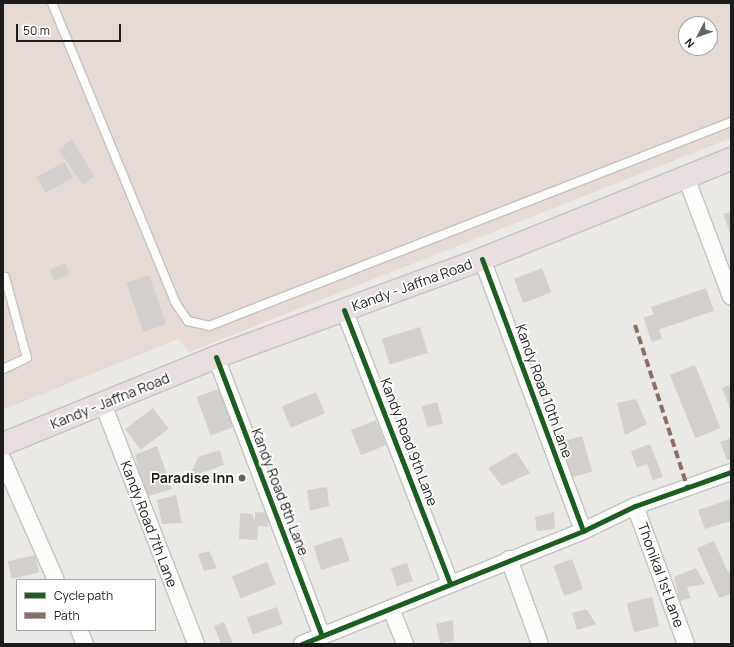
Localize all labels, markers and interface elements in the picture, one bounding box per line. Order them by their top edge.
scale bar [18,16,123,42]
north arrow [678,16,718,56]
text: 50 m [23,22,50,39]
text: N [681,36,698,51]
street label: Kandy - Jaffna Road [349,255,475,315]
street label: Kandy Road 10th Lane [512,322,576,460]
street label: Kandy - Jaffna Road [48,369,172,433]
street label: Kandy Road 9th Lane [377,376,441,508]
street label: Kandy Road 8th Lane [248,426,312,558]
street label: Kandy Road 7th Lane [117,458,181,590]
place label: Paradise Inn [151,470,234,486]
marker: Paradise Inn [237,473,247,483]
street label: Thonikal 1st Lane [634,520,688,630]
legend [16,579,156,631]
text: Cycle path [54,587,113,604]
text: Path [54,607,80,624]

